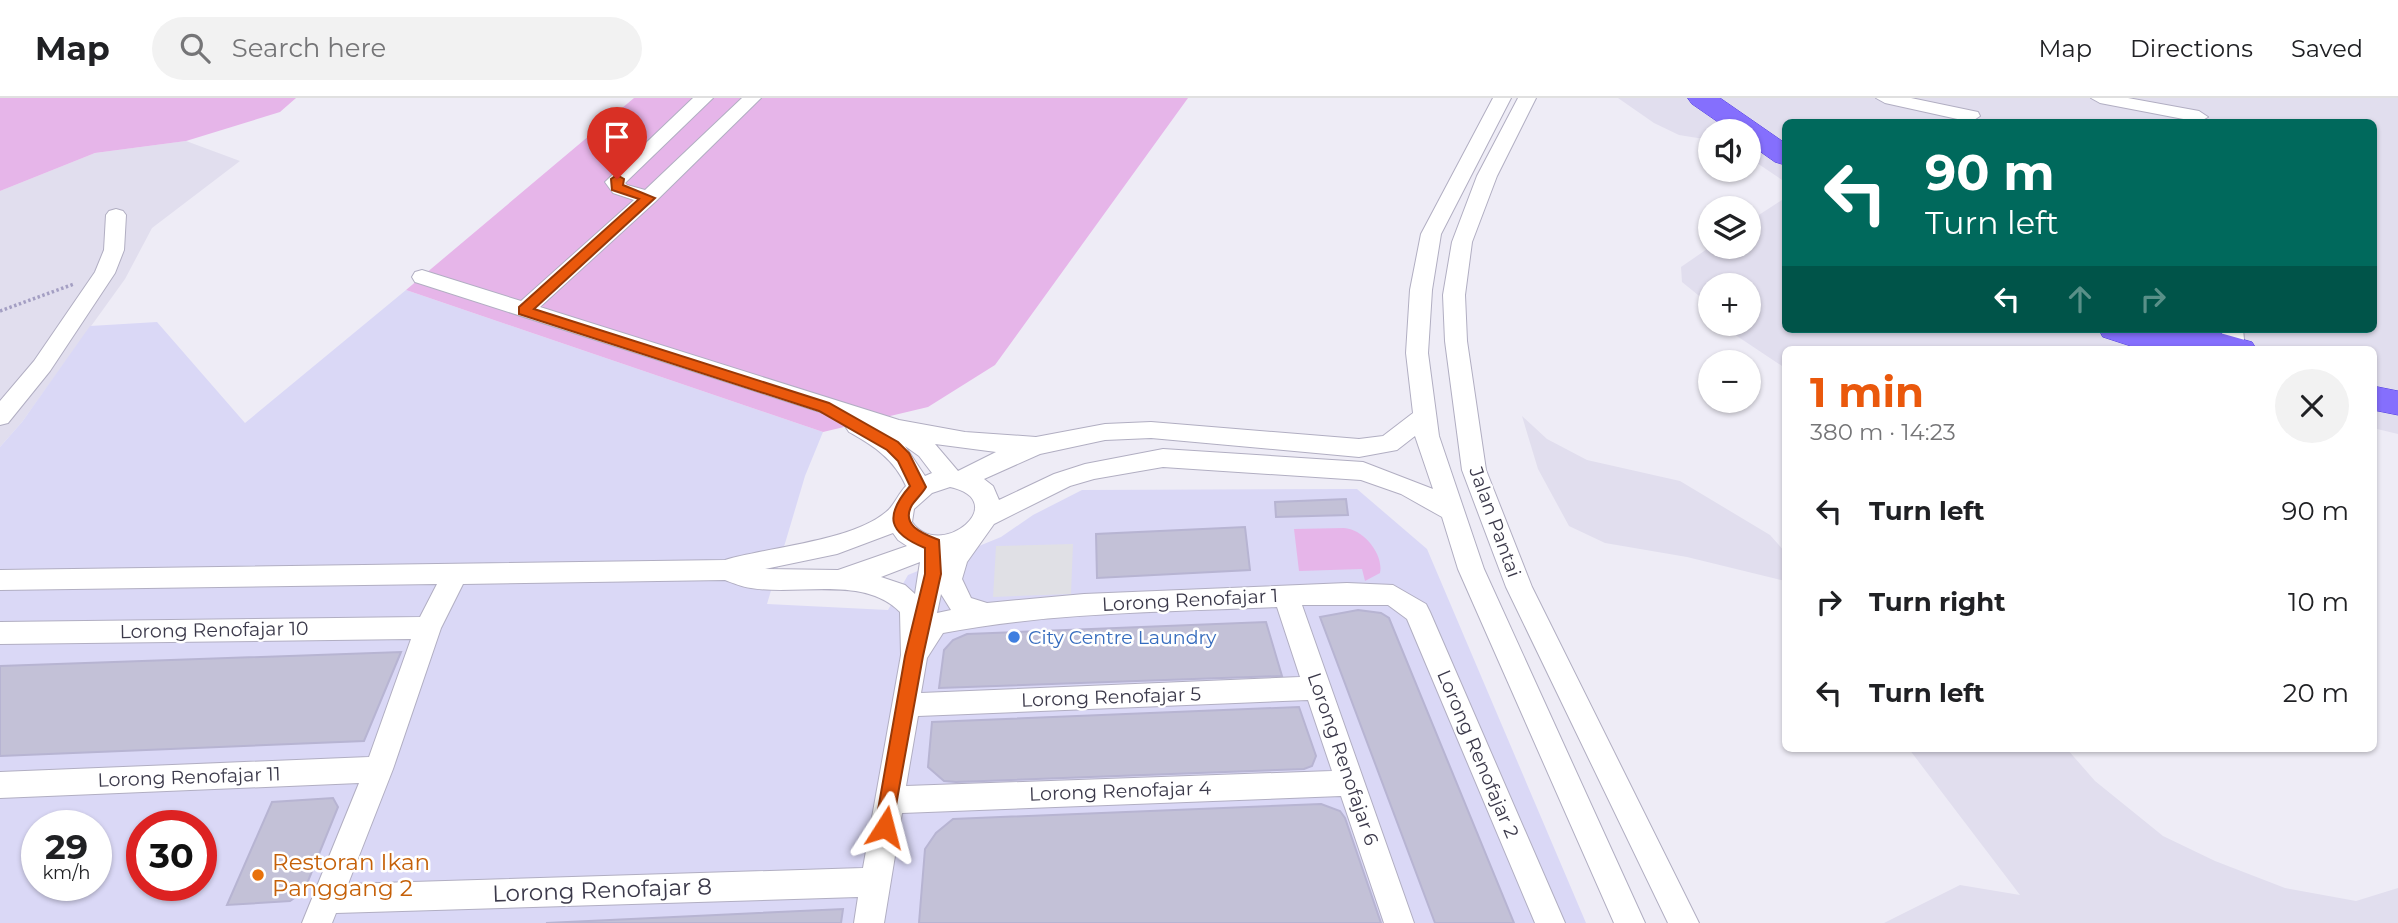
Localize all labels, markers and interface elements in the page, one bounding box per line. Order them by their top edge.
search box [152,17,642,80]
text: Map [35,28,110,68]
icon: search [176,29,214,67]
text: Search here [232,32,386,64]
text: Map [2039,34,2092,63]
text: Directions [2130,34,2253,63]
text: Saved [2291,34,2363,63]
pin [587,107,647,179]
icon: arrive [598,118,636,156]
map controls [1698,119,1761,413]
button: sound [1698,119,1761,182]
text: 90 m [1925,143,2055,202]
icon: left [1810,147,1901,238]
button: layers [1698,196,1761,259]
text: Turn left [1925,203,2059,242]
button: + [1698,273,1761,336]
icon: left [1988,280,2026,318]
icon: ahead [2061,280,2099,318]
icon: right [2134,280,2172,318]
button: − [1698,350,1761,413]
text: 1 min [1810,366,1924,418]
button: close [2275,369,2349,443]
text: 380 m · 14:23 [1810,418,1956,446]
street label: Jalan Pantai [1464,463,1526,580]
icon: left [1810,492,1848,530]
text: Turn left [1869,495,1985,527]
text: 90 m [2282,495,2349,527]
icon: right [1810,583,1848,621]
street label: Lorong Renofajar 1 [1101,584,1279,616]
text: Turn right [1869,586,2005,618]
text: 10 m [2288,586,2349,618]
street label: Lorong Renofajar 10 [119,617,309,643]
place label: City Centre Laundry [1028,626,1217,649]
marker: City Centre Laundry [1006,629,1022,645]
street label: Lorong Renofajar 2 [1432,667,1524,842]
street label: Lorong Renofajar 6 [1303,670,1383,848]
icon: left [1810,674,1848,712]
text: Turn left [1869,677,1985,709]
text: 20 m [2283,677,2349,709]
street label: Lorong Renofajar 5 [1021,682,1202,712]
street label: Lorong Renofajar 11 [97,762,281,792]
street label: Lorong Renofajar 4 [1029,776,1212,806]
position arrow [848,790,922,864]
speed limit sign: 30 [126,810,217,901]
text: 29 [45,825,88,868]
place label: Restoran Ikan Panggang 2 [272,848,430,902]
text: km/h [42,862,91,884]
marker: Restoran Ikan Panggang 2 [250,867,266,883]
street label: Lorong Renofajar 8 [492,872,712,908]

